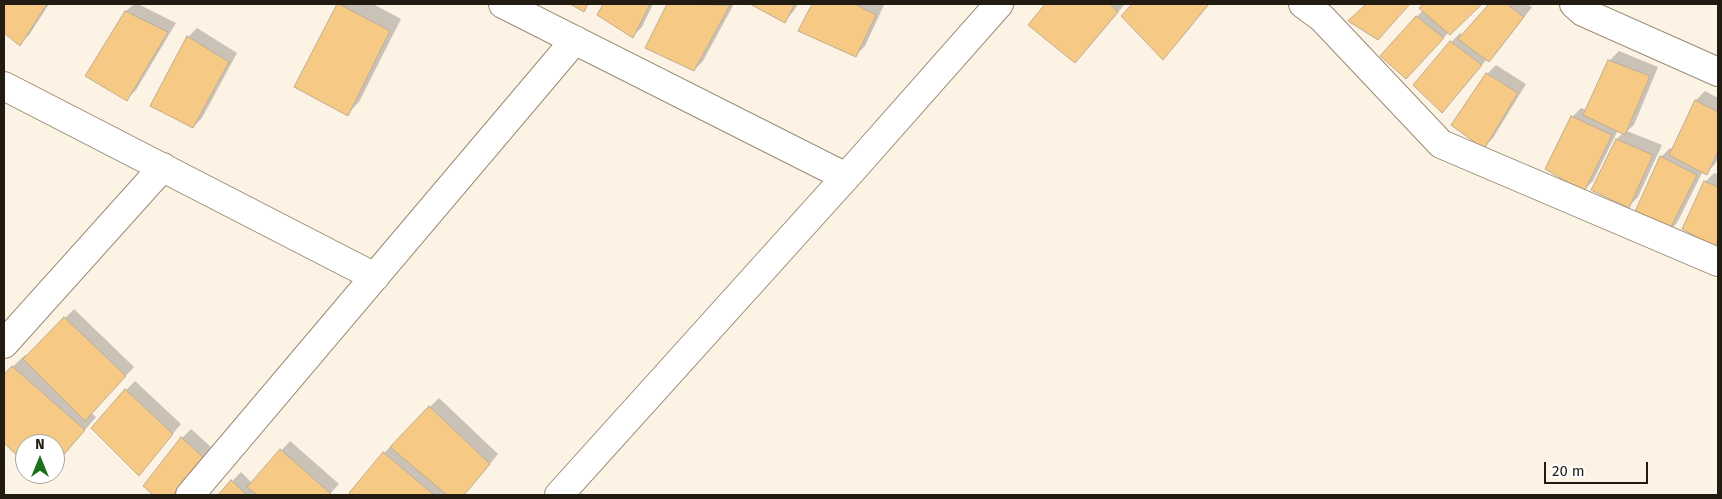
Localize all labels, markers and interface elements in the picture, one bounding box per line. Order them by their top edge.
north arrow [15,434,65,484]
text: N [35,436,45,453]
scale bar [1547,452,1651,484]
text: 20 m [1552,462,1585,480]

